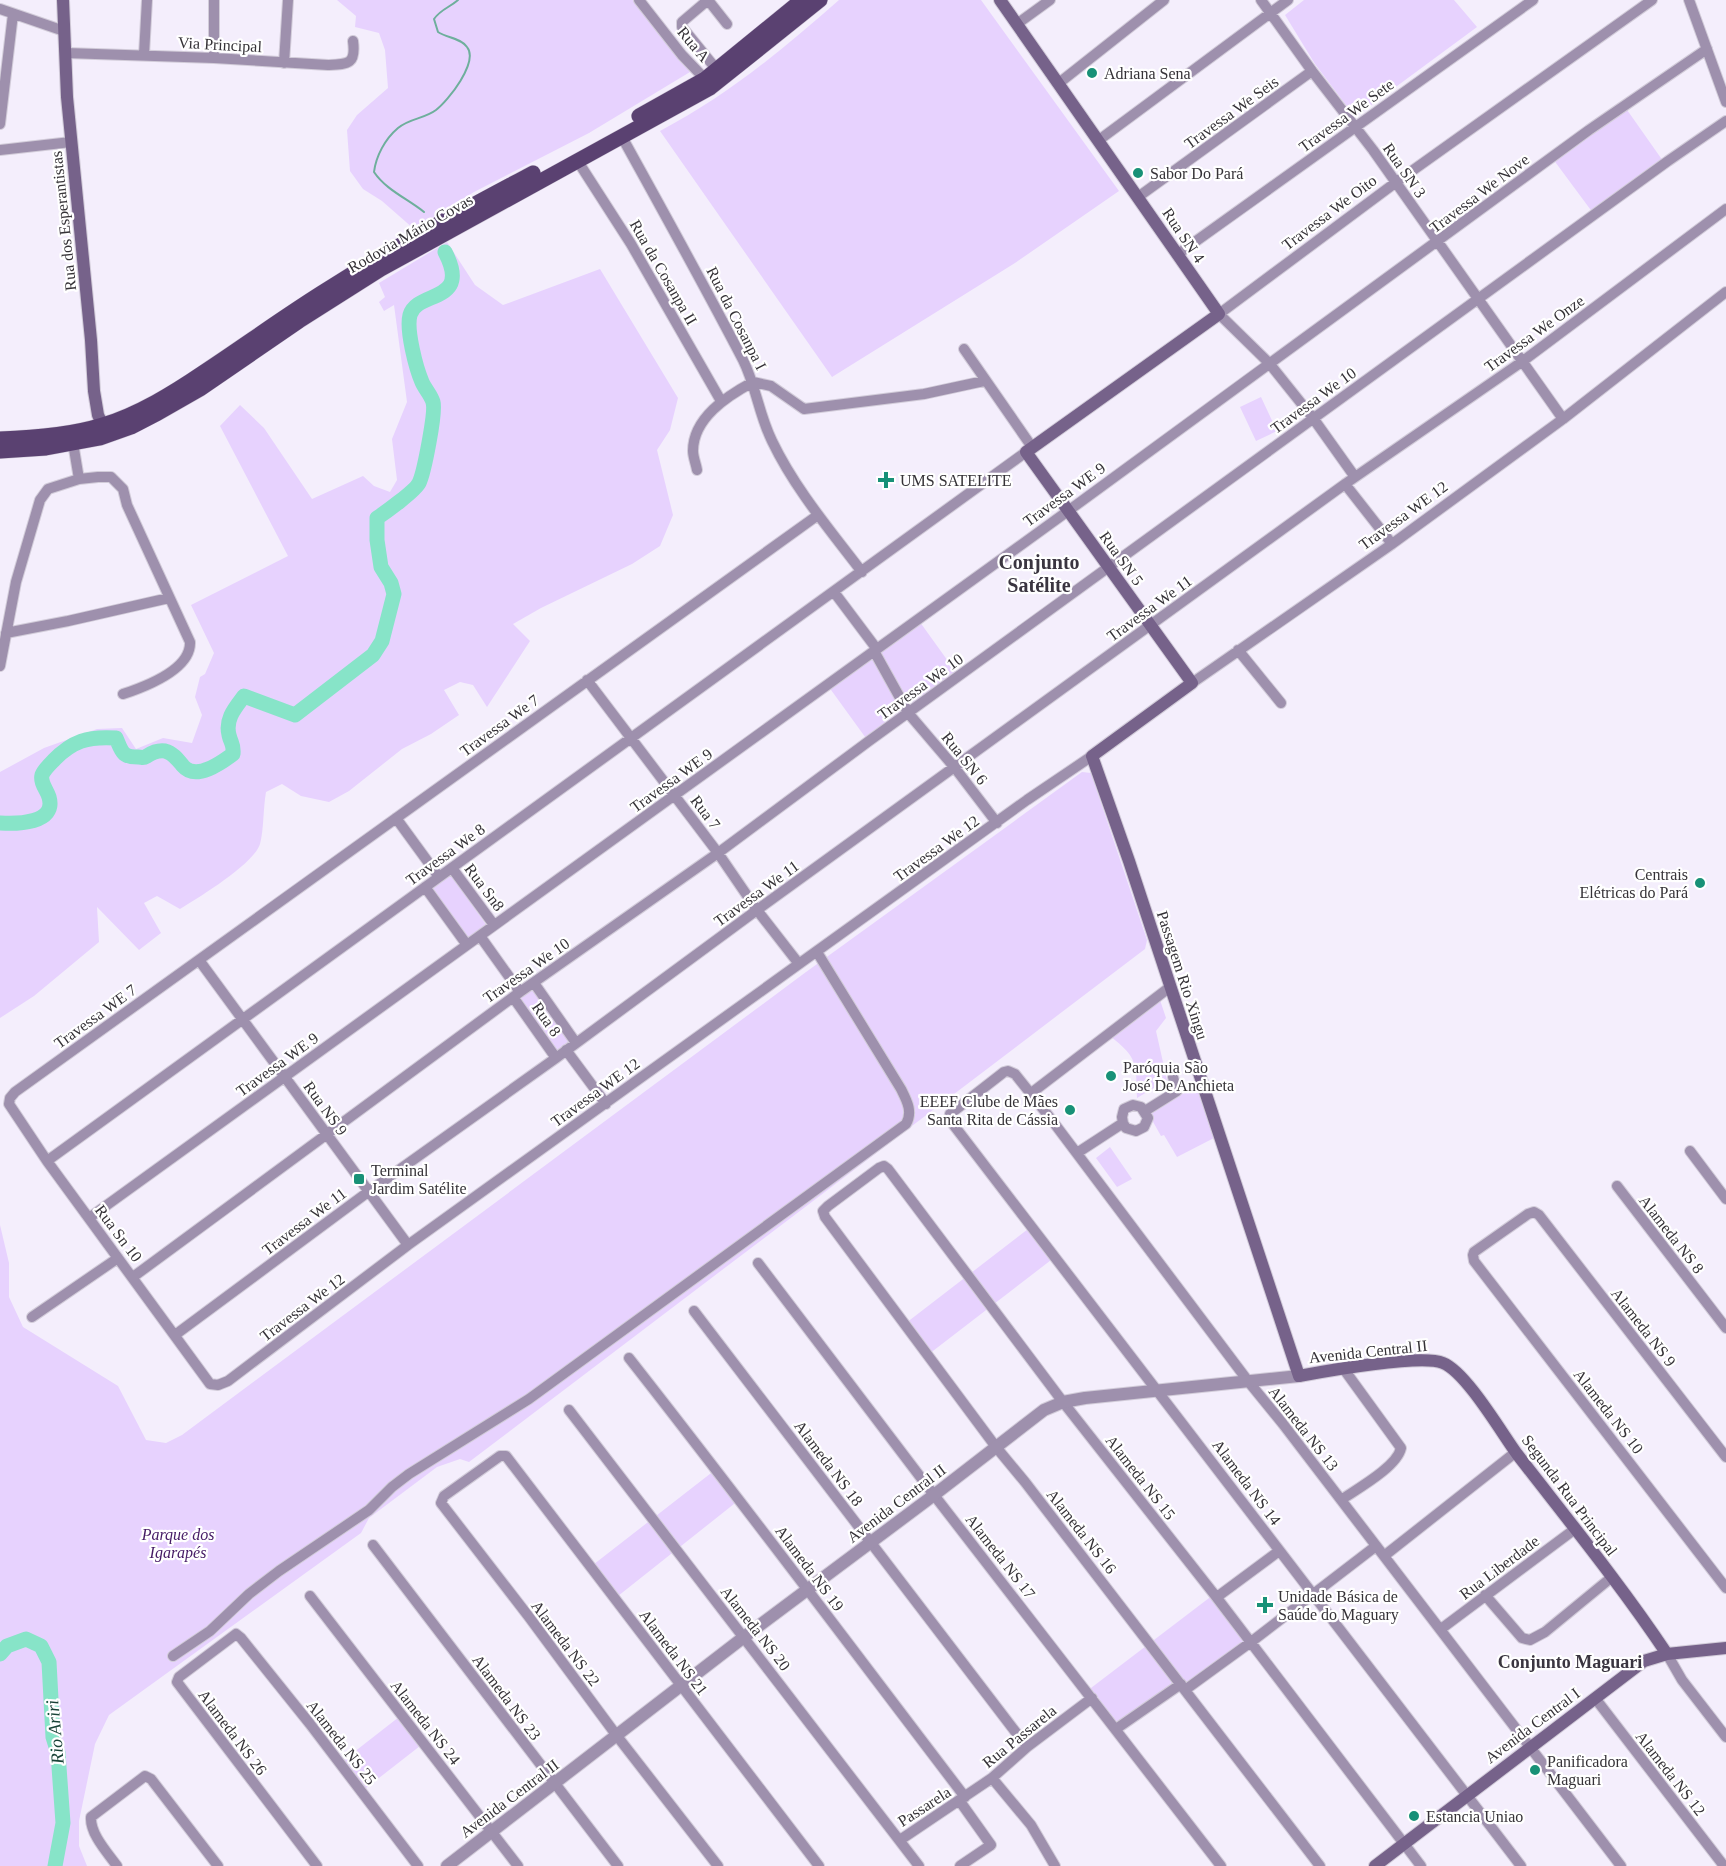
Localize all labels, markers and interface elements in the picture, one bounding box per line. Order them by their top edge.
street label: Rua A [674,23,713,66]
street label: Via Principal [178,34,263,56]
place label: Adriana Sena [1104,65,1191,82]
marker: Adriana Sena [1085,66,1099,80]
street label: Travessa We Seis [1181,73,1281,152]
street label: Travessa We Sete [1296,75,1397,155]
street label: Rua SN 3 [1380,140,1429,201]
street label: Rua dos Esperantistas [48,150,80,292]
street label: Travessa We Nove [1426,151,1532,236]
place label: Sabor Do Pará [1150,165,1243,182]
marker: Sabor Do Pará [1131,166,1145,180]
street label: Travessa We Oito [1279,171,1380,253]
street label: Rodovia Mário Covas [345,191,476,276]
street label: Rua SN 4 [1159,205,1208,266]
street label: Rua da Cosanpa II [626,217,701,328]
street label: Rua da Cosanpa I [702,264,770,373]
street label: Travessa We Onze [1481,292,1587,375]
street label: Travessa We 10 [1267,364,1359,437]
street label: Travessa WE 9 [1020,459,1108,530]
marker: UMS SATELITE [877,471,895,489]
place label: UMS SATELITE [900,472,1012,489]
street label: Travessa WE 12 [1356,478,1451,553]
street label: Rua SN 5 [1096,528,1147,588]
district label: Conjunto Satélite [998,551,1080,596]
street label: Travessa We 11 [1104,572,1195,645]
street label: Travessa We 10 [874,650,966,723]
street label: Travessa We 7 [457,691,542,760]
street label: Rua SN 6 [938,729,991,788]
street label: Travessa WE 9 [627,745,715,816]
street label: Rua 7 [687,792,724,833]
street label: Travessa We 12 [890,812,982,885]
street label: Travessa We 8 [403,820,488,889]
street label: Travessa We 11 [711,857,802,930]
street label: Rua Sn8 [461,860,508,914]
place label: Centrais Elétricas do Pará [1580,866,1688,901]
marker: Centrais Elétricas do Pará [1693,876,1707,890]
street label: Passagem Rio Xingu [1153,909,1211,1042]
street label: Travessa We 10 [480,934,573,1006]
street label: Travessa WE 7 [51,981,139,1052]
street label: Rua 8 [529,999,564,1040]
street label: Travessa WE 9 [233,1029,321,1100]
street label: Travessa WE 12 [548,1055,643,1130]
place label: Paróquia São José De Anchieta [1123,1059,1234,1094]
marker: Paróquia São José De Anchieta [1104,1069,1118,1083]
street label: Rua NS 9 [300,1078,351,1138]
place label: EEEF Clube de Mães Santa Rita de Cássia [920,1093,1058,1128]
marker: EEEF Clube de Mães Santa Rita de Cássia [1063,1103,1077,1117]
place label: Terminal Jardim Satélite [371,1162,467,1197]
marker: Terminal Jardim Satélite [352,1172,366,1186]
street label: Travessa We 11 [259,1184,349,1258]
street label: Alameda NS 8 [1636,1192,1707,1277]
street label: Rua Sn 10 [92,1202,145,1265]
street label: Travessa We 12 [257,1270,348,1345]
street label: Alameda NS 9 [1608,1285,1679,1370]
street label: Avenida Central II [1308,1337,1428,1366]
street label: Alameda NS 10 [1570,1366,1647,1457]
street label: Alameda NS 13 [1265,1383,1342,1474]
street label: Alameda NS 18 [791,1417,866,1509]
street label: Alameda NS 15 [1102,1432,1179,1523]
street label: Segunda Rua Principal [1518,1432,1621,1560]
street label: Alameda NS 14 [1209,1436,1284,1528]
street label: Avenida Central II [844,1461,949,1546]
street label: Alameda NS 16 [1043,1486,1120,1577]
street label: Alameda NS 17 [962,1511,1039,1602]
street label: Alameda NS 19 [772,1522,847,1614]
park label: Parque dos Igarapés [141,1526,214,1562]
street label: Rua Liberdade [1456,1532,1542,1603]
street label: Alameda NS 20 [717,1583,794,1674]
place label: Unidade Básica de Saúde do Maguary [1278,1588,1399,1624]
marker: Unidade Básica de Saúde do Maguary [1256,1596,1274,1614]
street label: Alameda NS 22 [528,1597,603,1689]
street label: Alameda NS 21 [636,1606,711,1698]
street label: Alameda NS 23 [469,1651,544,1743]
district label: Conjunto Maguari [1498,1652,1642,1672]
street label: Alameda NS 24 [387,1677,464,1768]
street label: Avenida Central I [1482,1684,1583,1766]
street label: Alameda NS 26 [195,1686,270,1778]
street label: Alameda NS 25 [303,1697,380,1788]
water label: Rio Ariri [42,1699,68,1766]
street label: Rua Passarela [979,1702,1059,1771]
street label: Alameda NS 12 [1632,1728,1709,1819]
place label: Panificadora Maguari [1547,1753,1628,1789]
street label: Avenida Central II [457,1756,562,1841]
marker: Panificadora Maguari [1528,1763,1542,1777]
street label: Passarela [895,1783,954,1830]
place label: Estancia Uniao [1426,1808,1523,1825]
marker: Estancia Uniao [1407,1809,1421,1823]

